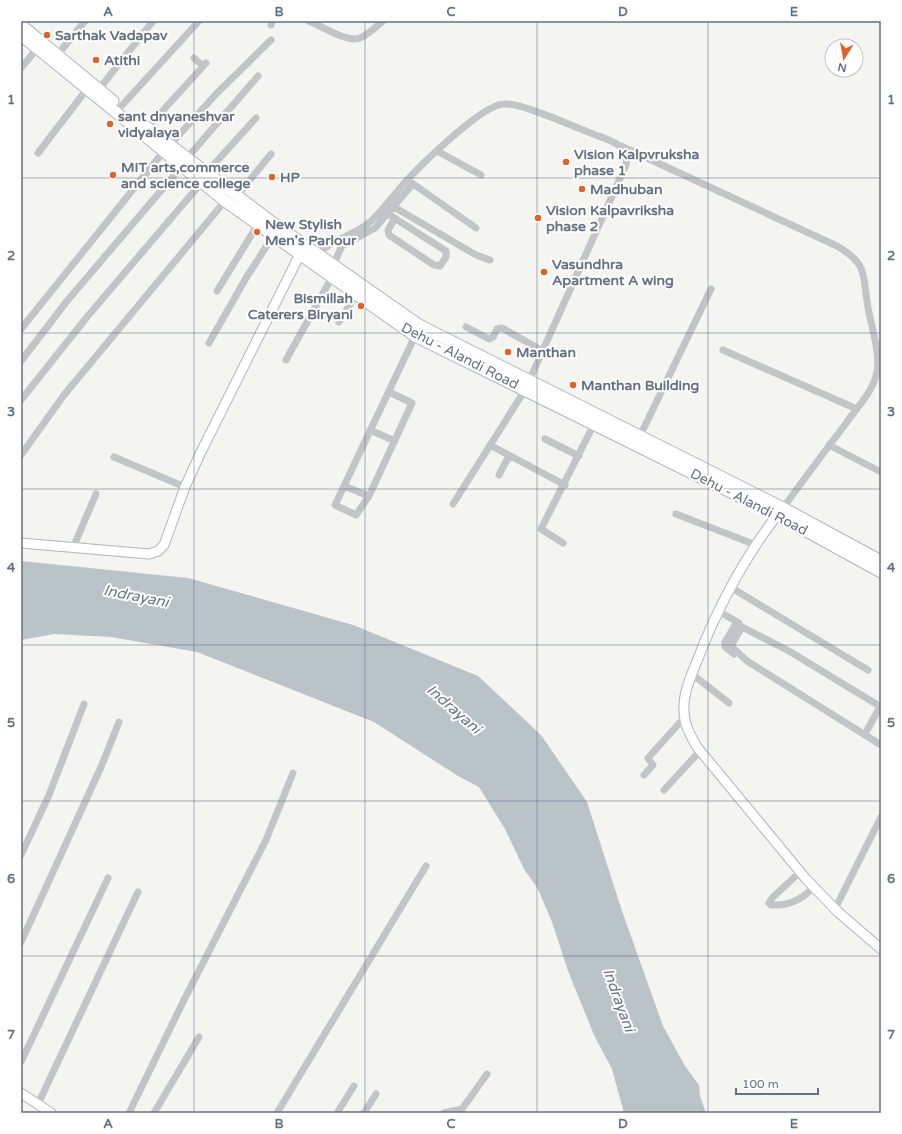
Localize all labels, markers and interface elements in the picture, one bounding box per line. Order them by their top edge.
text: A [103,4,113,20]
text: B [274,4,284,20]
text: C [446,4,456,20]
text: D [618,4,628,20]
text: E [790,4,798,20]
place label: Sarthak Vadapav [55,27,168,44]
marker: Sarthak Vadapav [42,30,52,40]
north arrow [824,38,864,78]
place label: Atithi [104,52,140,69]
marker: Atithi [91,55,101,65]
text: N [837,60,848,75]
text: 1 [7,92,15,108]
text: 1 [887,92,895,108]
place label: sant dnyaneshvar vidyalaya [118,108,235,141]
marker: sant dnyaneshvar vidyalaya [105,119,115,129]
place label: Vision Kalpvruksha phase 1 [574,146,700,179]
marker: Vision Kalpvruksha phase 1 [561,157,571,167]
place label: MIT arts,commerce and science college [121,159,251,192]
place label: HP [280,169,301,186]
marker: MIT arts,commerce and science college [108,170,118,180]
marker: HP [267,172,277,182]
place label: Madhuban [590,181,662,198]
marker: Madhuban [577,184,587,194]
place label: Vision Kalpavriksha phase 2 [546,202,674,235]
marker: Vision Kalpavriksha phase 2 [533,213,543,223]
place label: New Stylish Men's Parlour [265,216,357,249]
marker: New Stylish Men's Parlour [252,227,262,237]
text: 2 [7,248,15,264]
text: 2 [887,248,895,264]
place label: Vasundhra Apartment A wing [552,256,674,289]
marker: Vasundhra Apartment A wing [539,267,549,277]
place label: Bismillah Caterers Biryani [248,290,353,323]
marker: Bismillah Caterers Biryani [356,301,366,311]
street label: Dehu - Alandi Road [398,319,522,393]
place label: Manthan [516,344,576,361]
marker: Manthan [503,347,513,357]
place label: Manthan Building [581,377,700,394]
marker: Manthan Building [568,380,578,390]
text: 3 [7,404,15,420]
text: 3 [887,404,895,420]
street label: Dehu - Alandi Road [687,465,811,539]
text: 4 [7,560,16,576]
text: 4 [887,560,896,576]
water label: Indrayani [102,581,172,612]
water label: Indrayani [423,681,487,739]
text: 5 [7,715,15,731]
text: 5 [887,715,895,731]
text: 6 [7,871,15,887]
text: 6 [887,871,895,887]
water label: Indrayani [599,966,640,1036]
text: 7 [7,1027,15,1043]
text: 7 [887,1027,895,1043]
scale bar [736,1070,818,1096]
text: 100 m [742,1077,779,1091]
text: A [103,1116,113,1132]
text: B [274,1116,284,1132]
text: C [446,1116,456,1132]
text: D [618,1116,628,1132]
text: E [790,1116,798,1132]

